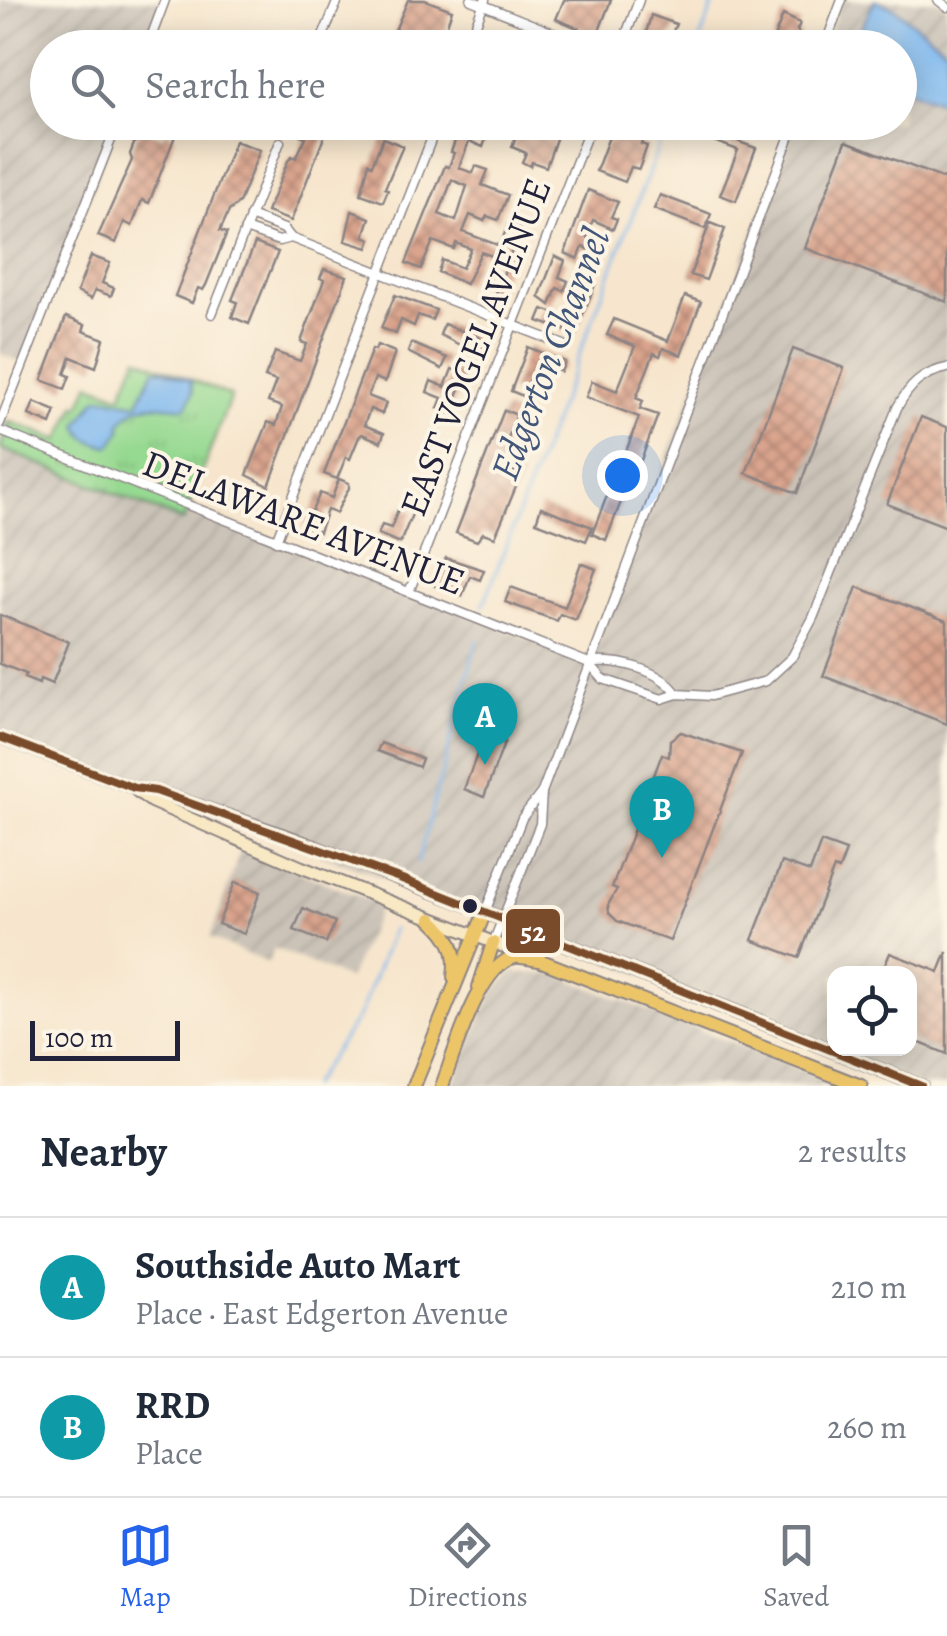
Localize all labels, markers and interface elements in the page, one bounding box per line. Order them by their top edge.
search box [30,30,917,140]
icon: search [65,58,120,113]
text: Search here [145,59,326,111]
street label: EAST VOGEL AVENUE [387,171,563,523]
water label: Edgerton Channel [477,220,623,488]
street label: DELAWARE AVENUE [135,437,473,607]
your location [597,450,648,501]
pin: A [452,682,518,765]
pin: B [630,776,694,858]
unlabelled marker [460,896,480,916]
line badge: 52 [504,907,562,955]
text: 52 [520,913,546,951]
map controls [827,966,917,1056]
button: locate [827,966,917,1056]
scale bar [30,1016,180,1060]
text: 100 m [45,1019,113,1057]
text: Nearby [40,1123,167,1180]
text: 2 results [798,1129,907,1173]
text: Southside Auto Mart [135,1239,460,1291]
text: A [62,1265,83,1309]
text: 210 m [831,1265,907,1309]
text: Place · East Edgerton Avenue [135,1291,508,1335]
text: RRD [135,1379,210,1431]
text: B [62,1405,83,1449]
text: 260 m [827,1405,907,1449]
text: Place [135,1431,203,1475]
tab: Map [118,1518,173,1616]
tab: Directions [408,1518,528,1616]
tab: Saved [763,1518,829,1616]

